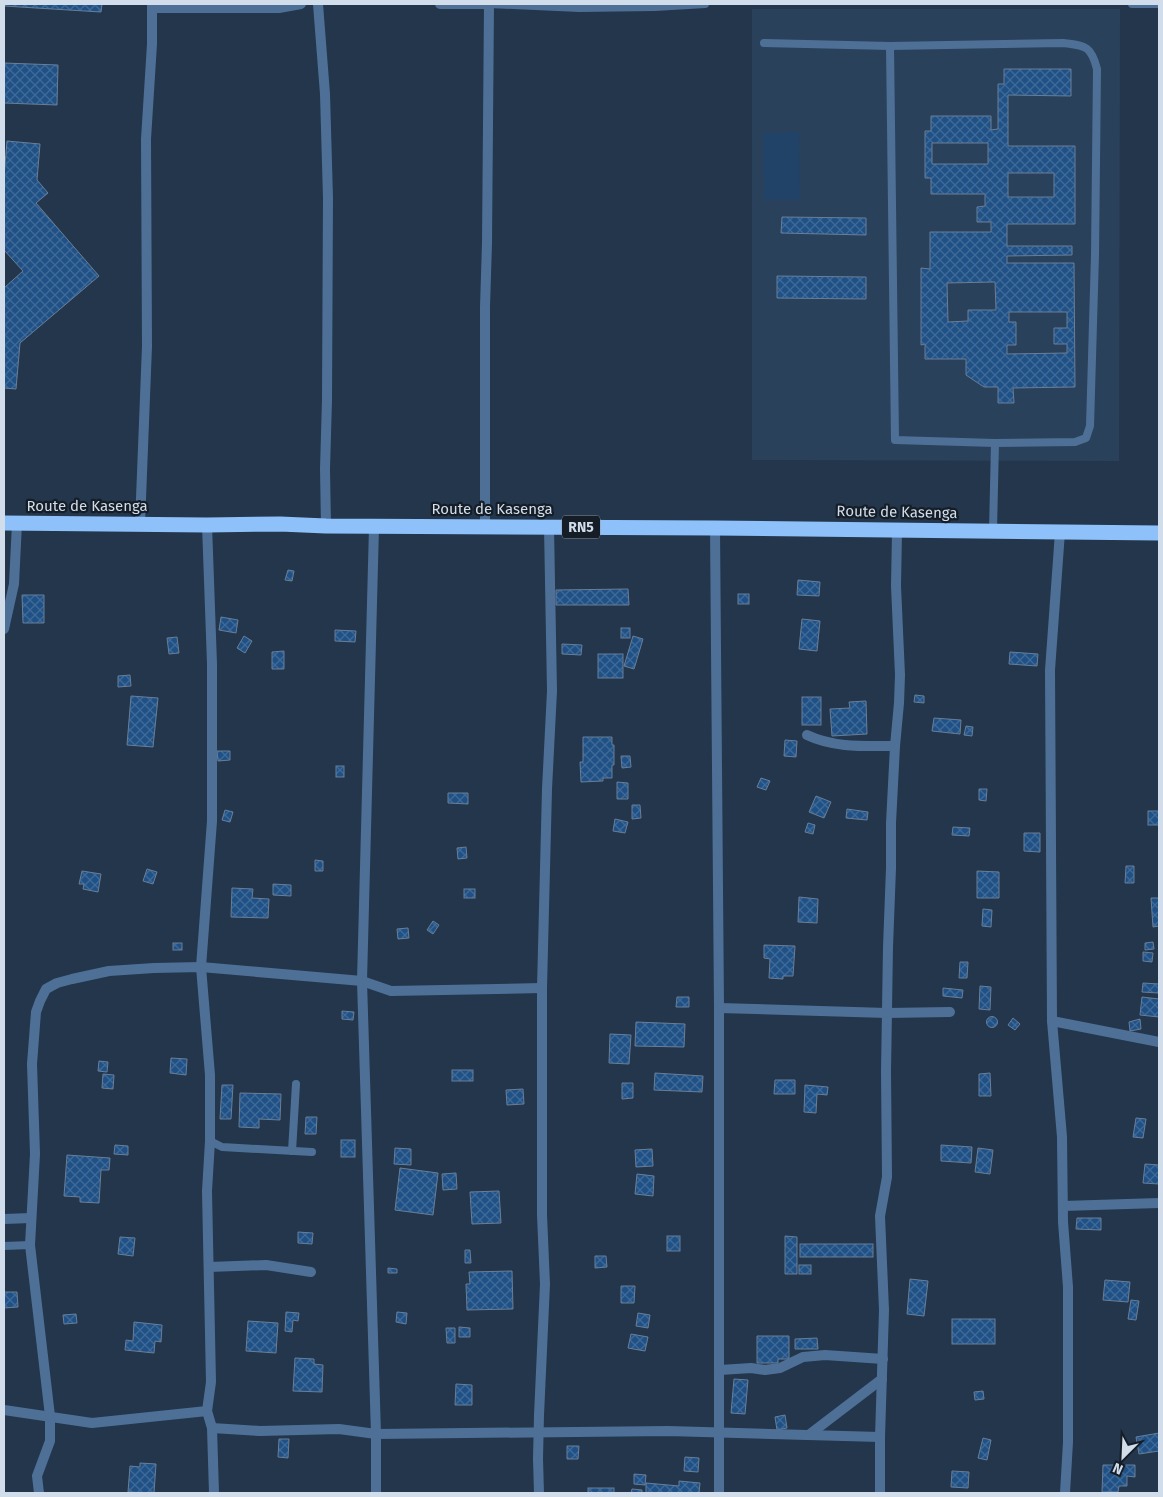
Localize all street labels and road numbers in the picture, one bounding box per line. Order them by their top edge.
street label: Route de Kasenga [26,497,148,515]
street label: Route de Kasenga [431,500,553,518]
street label: Route de Kasenga [836,502,958,522]
road number: RN5 [562,516,600,538]

